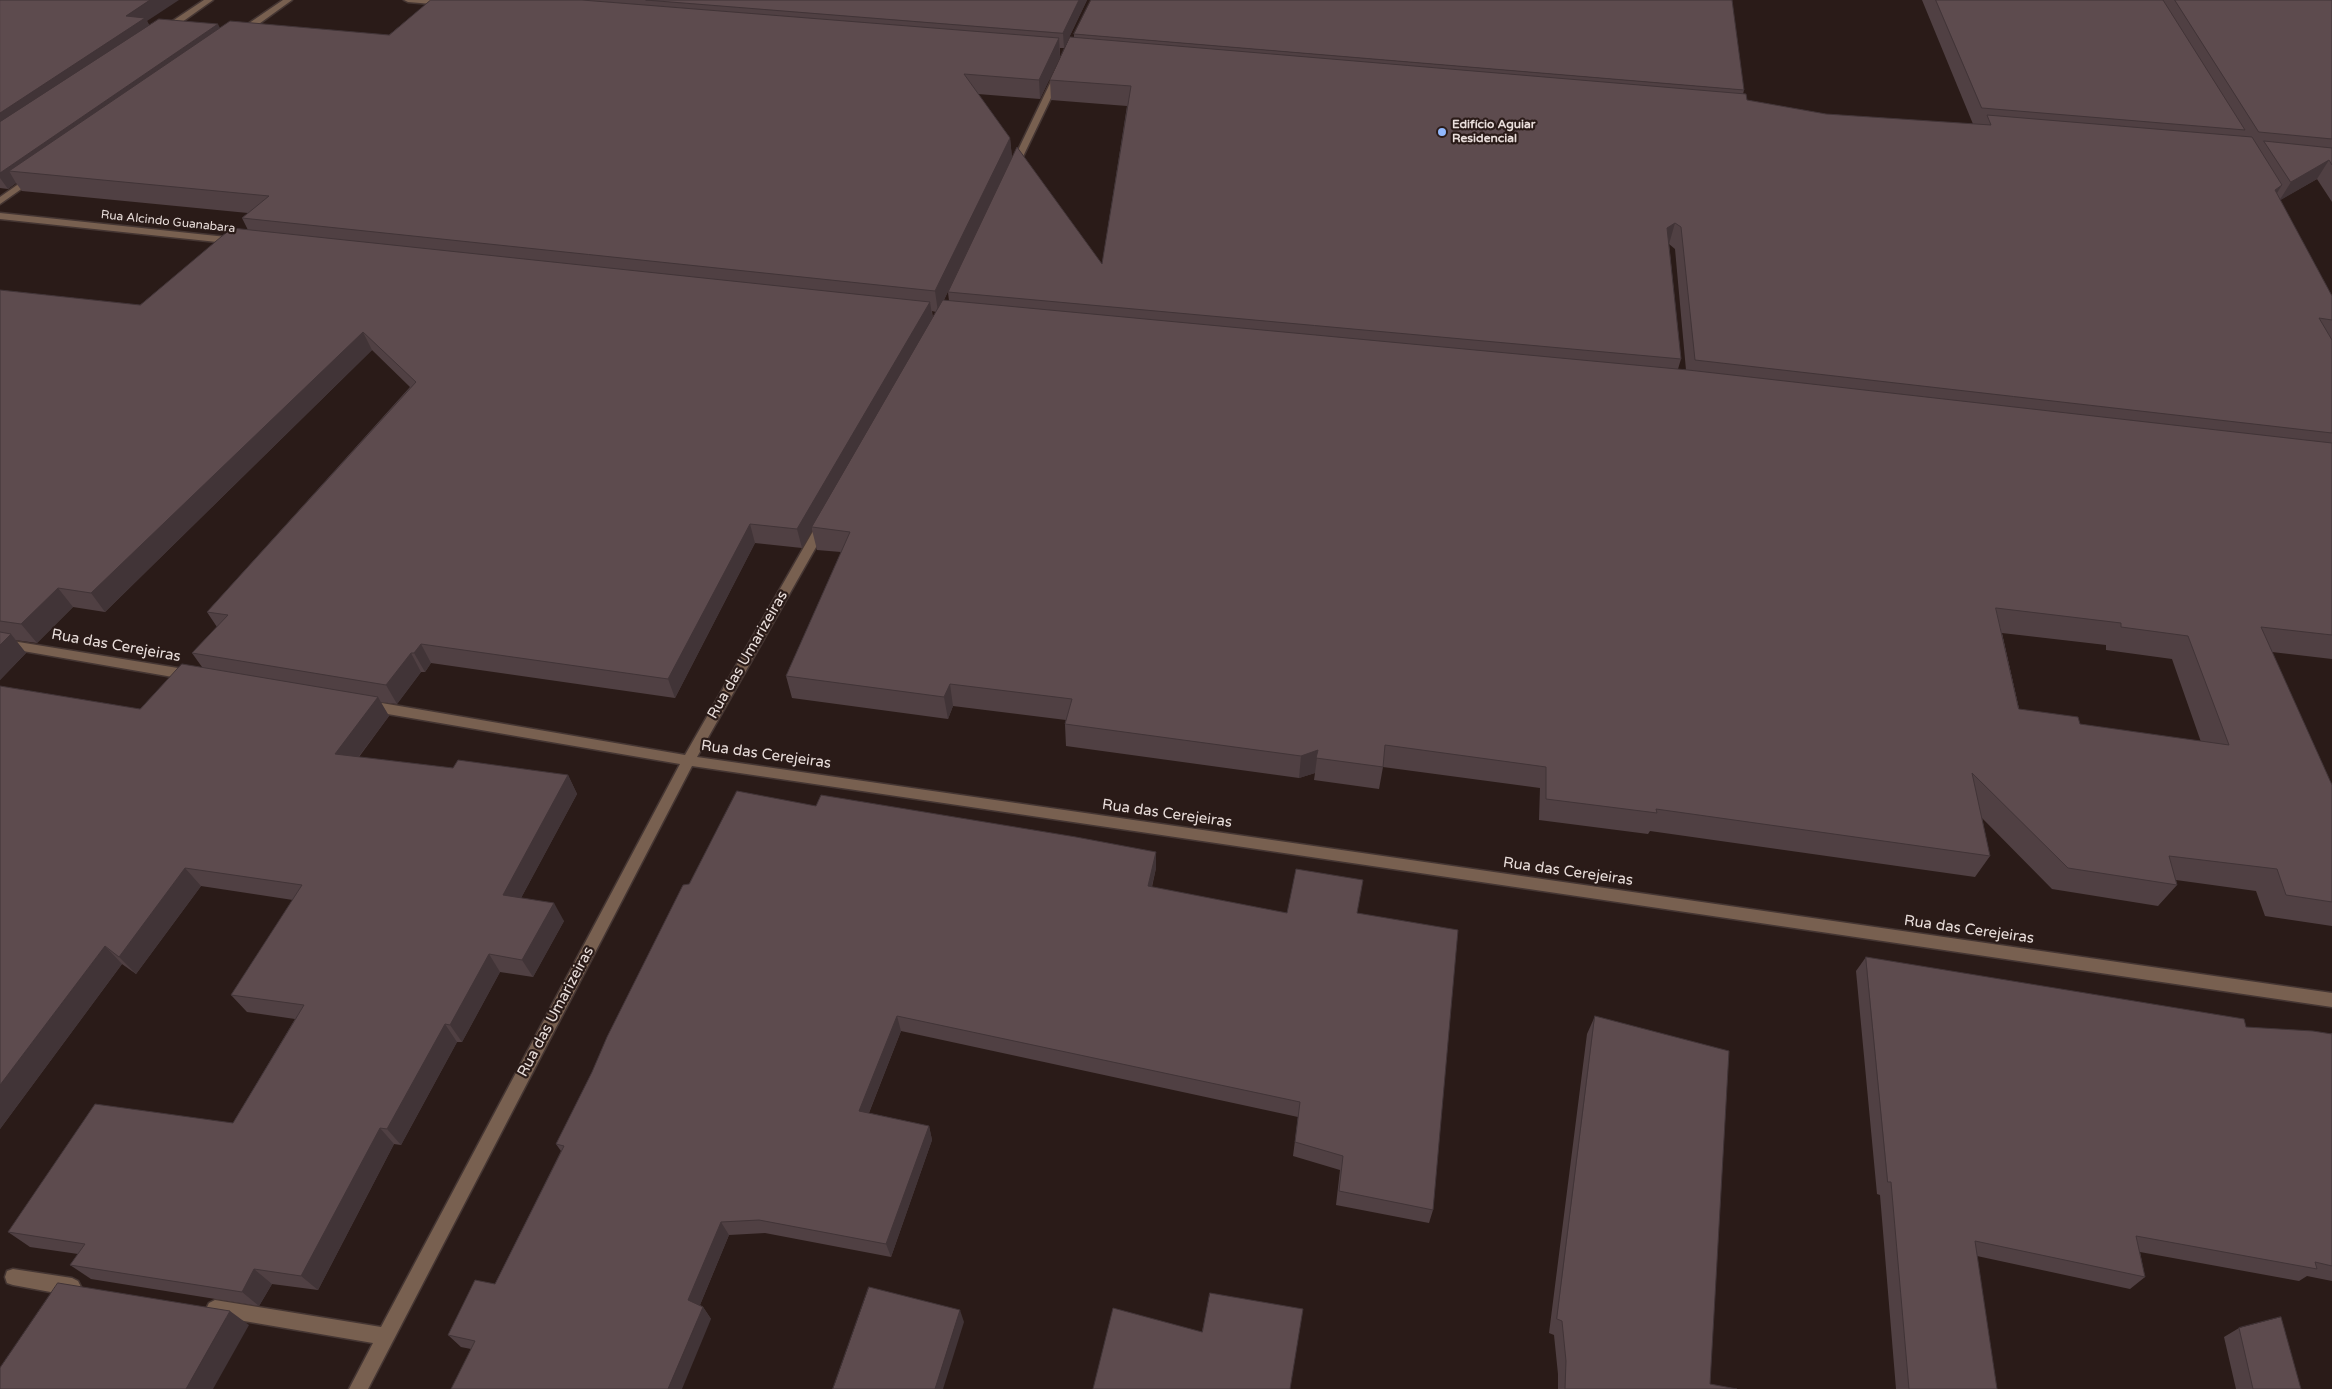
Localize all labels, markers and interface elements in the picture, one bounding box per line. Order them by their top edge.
place label: Edifício Aguiar Residencial [1452,118,1535,146]
marker: Edifício Aguiar Residencial [1436,126,1448,138]
street label: Rua Alcindo Guanabara [100,208,236,236]
street label: Rua das Umarizeiras [704,588,792,722]
street label: Rua das Cerejeiras [50,626,182,666]
street label: Rua das Cerejeiras [700,737,832,773]
street label: Rua das Cerejeiras [1101,796,1233,832]
street label: Rua das Cerejeiras [1502,854,1634,890]
street label: Rua das Cerejeiras [1903,912,2035,948]
street label: Rua das Umarizeiras [514,944,598,1080]

